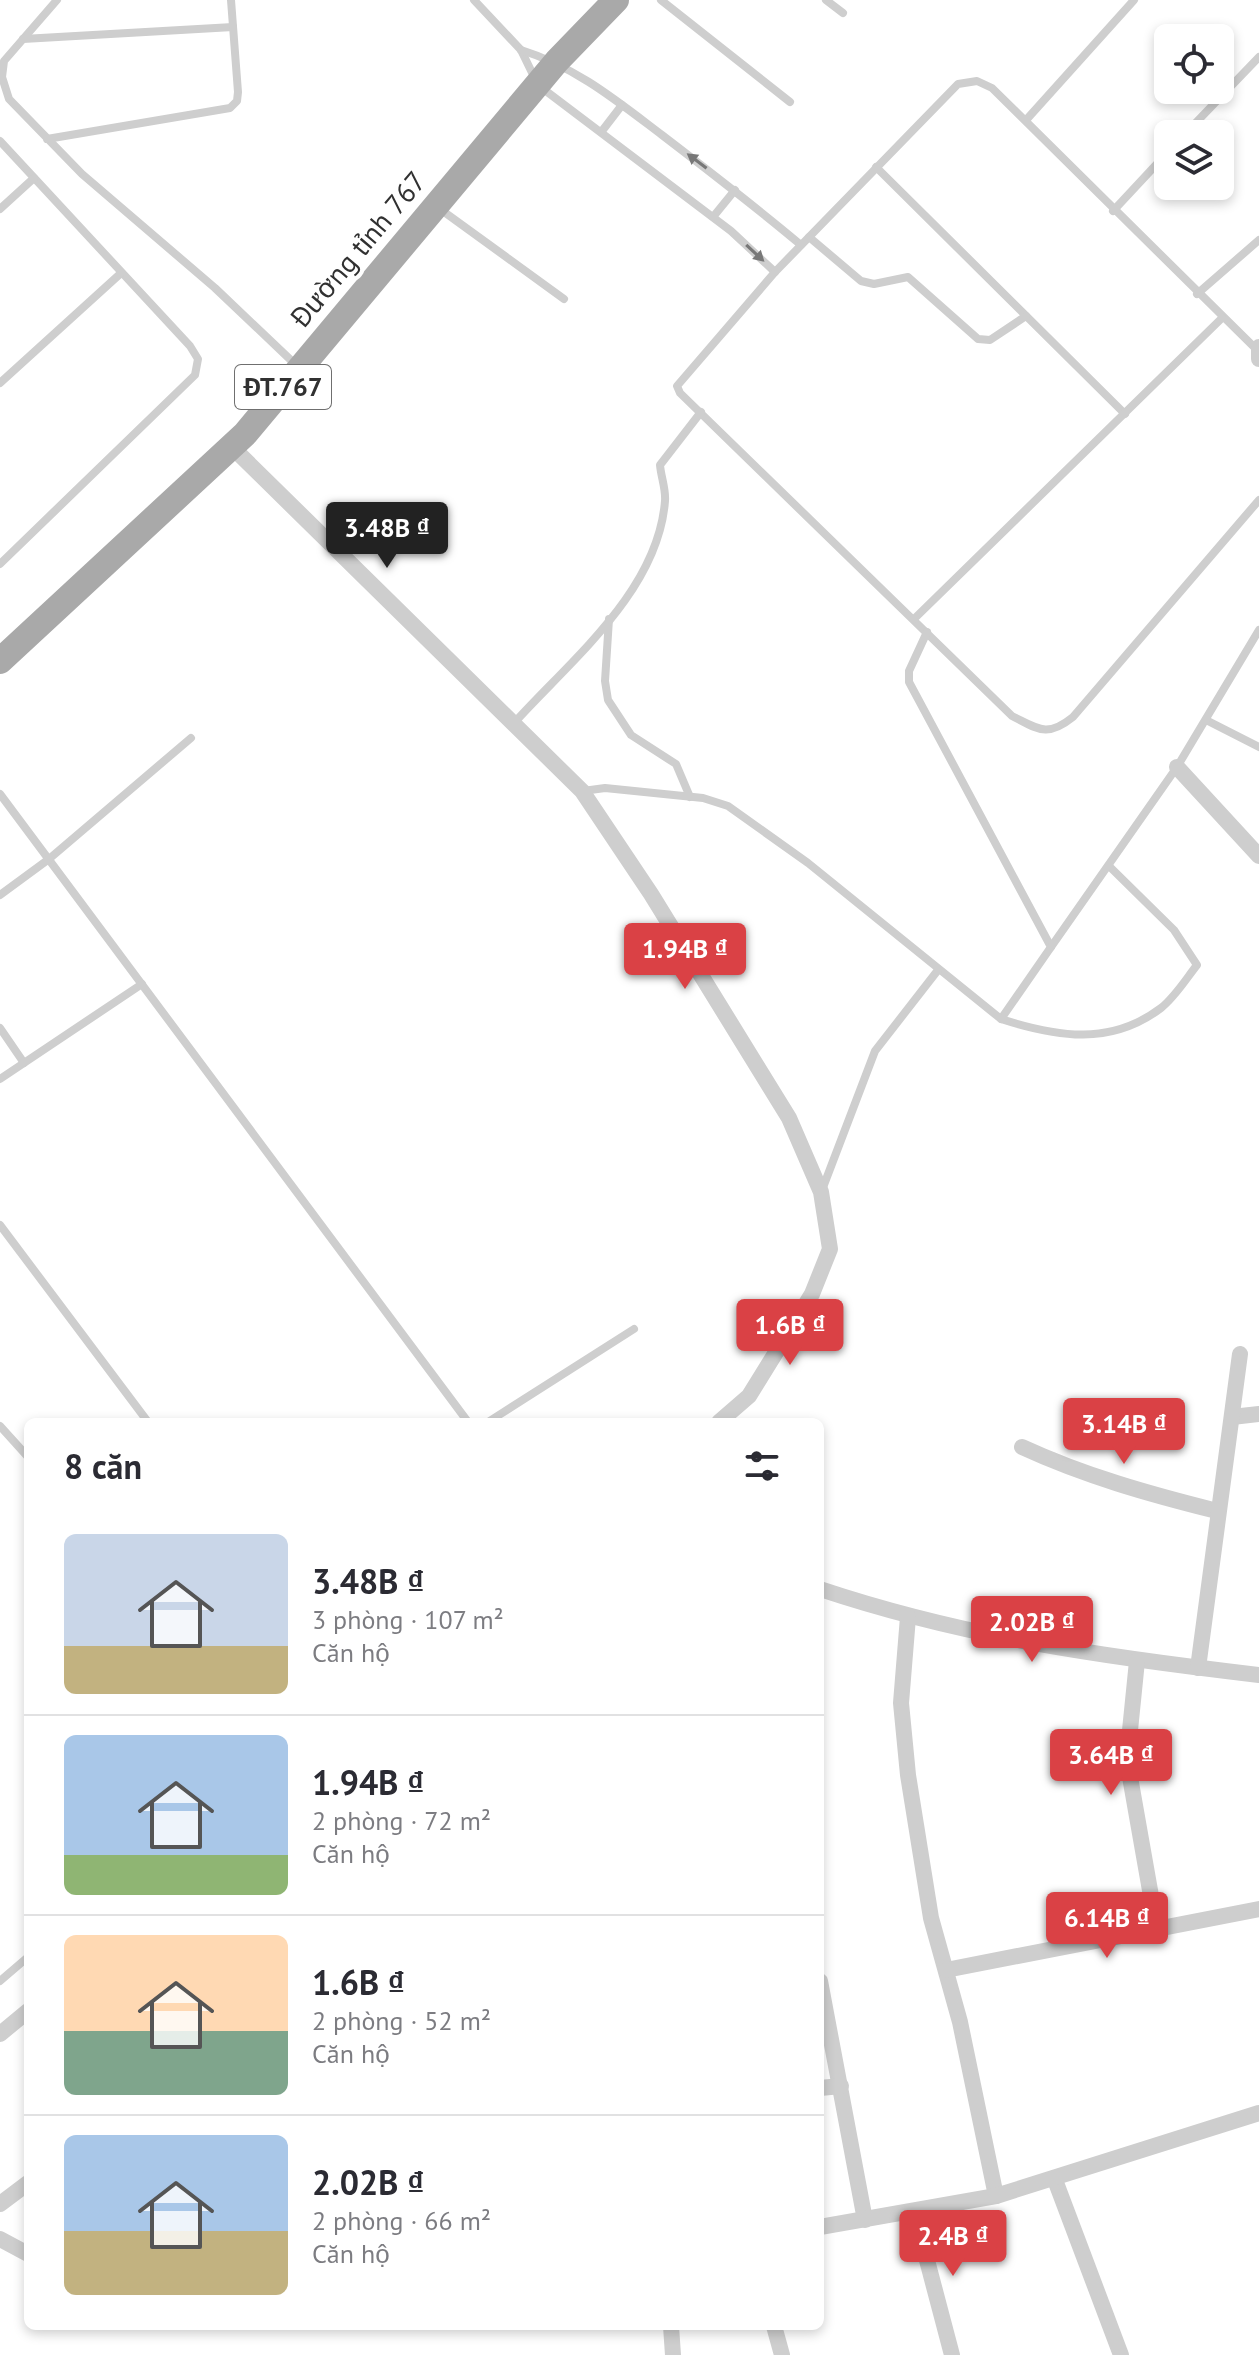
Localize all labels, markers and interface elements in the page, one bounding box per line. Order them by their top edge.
map controls [1154,24,1234,200]
button: locate [1154,24,1234,104]
button: layers [1154,120,1234,200]
one-way arrow [686,154,707,170]
street label: Đường tỉnh 767 [281,163,434,335]
one-way arrow [745,243,764,261]
road number: ĐT.767 [235,365,331,409]
pin: 3.48B ₫ [313,502,461,570]
text: 3.48B ₫ [344,511,430,544]
pin: 1.94B ₫ [611,923,759,991]
text: 1.94B ₫ [642,932,728,965]
pin: 1.6B ₫ [725,1299,855,1367]
text: 1.6B ₫ [754,1308,826,1341]
pin: 3.14B ₫ [1050,1398,1198,1466]
text: 3.14B ₫ [1081,1407,1167,1440]
text: 8 căn [64,1444,142,1488]
icon: filters [740,1444,784,1488]
text: 3.48B ₫ [312,1559,424,1603]
icon: home [128,1566,224,1662]
pin: 2.02B ₫ [958,1596,1106,1664]
text: 3 phòng · 107 m² [312,1603,504,1636]
text: 2.02B ₫ [989,1605,1075,1638]
text: Căn hộ [312,1636,390,1669]
pin: 3.64B ₫ [1037,1729,1185,1797]
text: 3.64B ₫ [1068,1738,1154,1771]
text: 1.94B ₫ [312,1760,424,1804]
icon: home [128,1767,224,1863]
text: 2 phòng · 72 m² [312,1804,491,1837]
text: Căn hộ [312,1837,390,1870]
pin: 6.14B ₫ [1033,1892,1181,1960]
text: 6.14B ₫ [1064,1901,1150,1934]
text: 1.6B ₫ [312,1960,405,2004]
icon: home [128,1967,224,2063]
text: 2 phòng · 52 m² [312,2004,491,2037]
text: Căn hộ [312,2037,390,2070]
text: 2.02B ₫ [312,2160,424,2204]
icon: home [128,2167,224,2263]
text: 2 phòng · 66 m² [312,2204,491,2237]
pin: 2.4B ₫ [888,2210,1018,2278]
text: 2.4B ₫ [917,2219,989,2252]
text: Căn hộ [312,2237,390,2270]

